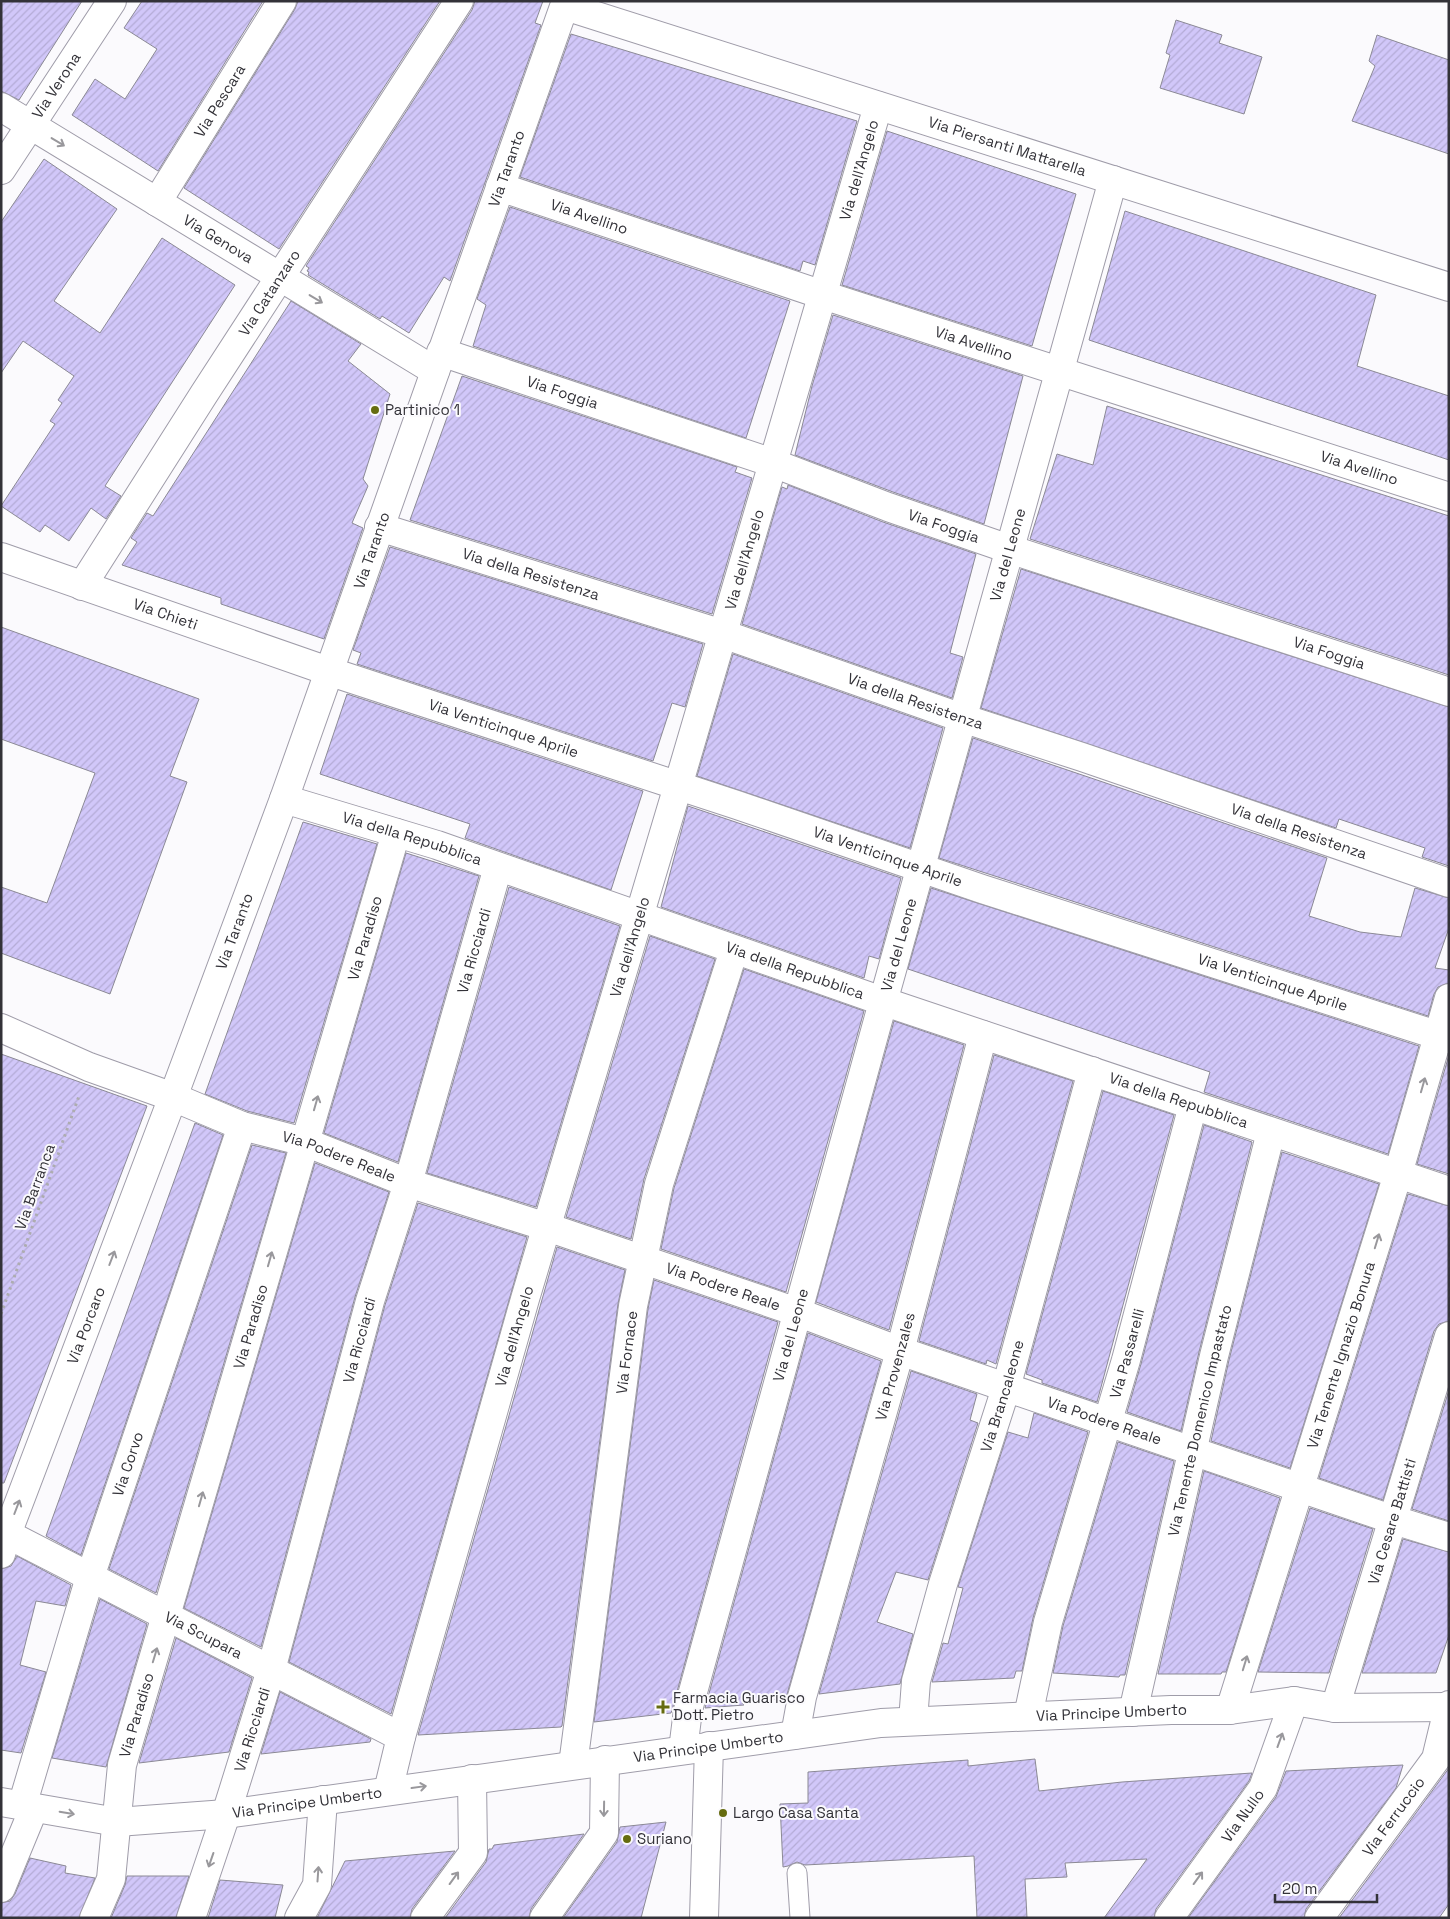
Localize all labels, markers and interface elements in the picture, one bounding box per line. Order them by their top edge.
street label: Via Verona [27,48,85,122]
street label: Via Pescara [190,60,250,141]
street label: Via Piersanti Mattarella [926,112,1089,180]
street label: Via dell'Angelo [835,117,882,223]
street label: Via Taranto [484,127,529,209]
one-way arrow [50,137,64,147]
street label: Via Avellino [548,195,631,238]
street label: Via Genova [180,210,257,267]
street label: Via Catanzaro [234,246,304,339]
one-way arrow [309,294,323,304]
street label: Via Avellino [933,322,1015,365]
street label: Via Foggia [524,371,601,413]
place label: Partinico 1 [385,400,460,419]
marker: Partinico 1 [369,404,381,416]
street label: Via Avellino [1318,446,1401,489]
street label: Via Foggia [905,505,982,547]
street label: Via del Leone [985,506,1030,604]
street label: Via dell'Angelo [720,507,768,612]
street label: Via Taranto [349,509,394,591]
street label: Via della Resistenza [460,543,602,604]
street label: Via Chieti [131,594,200,634]
street label: Via Foggia [1291,632,1368,673]
street label: Via della Resistenza [845,668,986,733]
street label: Via Venticinque Aprile [426,695,581,762]
street label: Via della Resistenza [1228,799,1370,863]
street label: Via della Repubblica [340,807,485,869]
street label: Via Venticinque Aprile [811,822,965,891]
street label: Via Taranto [211,890,257,972]
street label: Via Paradiso [343,893,386,983]
street label: Via dell'Angelo [606,894,653,1000]
street label: Via del Leone [876,896,921,994]
street label: Via Ricciardi [452,906,495,995]
street label: Via della Repubblica [723,937,867,1003]
street label: Via Venticinque Aprile [1195,949,1350,1015]
street label: Via della Repubblica [1107,1068,1251,1132]
one-way arrow [1419,1078,1428,1094]
one-way arrow [312,1096,322,1112]
street label: Via Podere Reale [280,1127,399,1186]
street label: Via Barranca [10,1141,59,1233]
one-way arrow [1372,1233,1382,1249]
one-way arrow [109,1250,118,1265]
one-way arrow [266,1252,276,1268]
street label: Via Podere Reale [664,1258,783,1315]
street label: Via Tenente Ignazio Bonura [1303,1259,1379,1451]
street label: Via Paradiso [229,1282,272,1371]
street label: Via dell'Angelo [491,1283,537,1389]
street label: Via Porcaro [62,1284,109,1367]
street label: Via del Leone [768,1286,812,1384]
street label: Via Ricciardi [338,1295,380,1385]
street label: Via Tenente Domenico Impastato [1163,1303,1236,1538]
street label: Via Passarelli [1105,1306,1148,1401]
street label: Via Fornace [612,1309,641,1395]
street label: Via Provenzales [871,1310,919,1423]
street label: Via Brancaleone [976,1338,1028,1454]
street label: Via Podere Reale [1045,1392,1164,1449]
street label: Via Corvo [108,1429,147,1499]
street label: Via Cesare Battisti [1363,1456,1420,1587]
one-way arrow [196,1492,206,1508]
one-way arrow [13,1500,22,1516]
street label: Via Scupara [161,1607,246,1663]
one-way arrow [151,1648,161,1664]
one-way arrow [1241,1656,1250,1672]
street label: Via Paradiso [115,1670,158,1760]
street label: Via Ricciardi [230,1685,274,1774]
place label: Farmacia Guarisco Dott. Pietro [673,1688,805,1724]
street label: Via Principe Umberto [1036,1700,1187,1725]
marker: Farmacia Guarisco Dott. Pietro [657,1701,669,1713]
street label: Via Principe Umberto [632,1727,784,1766]
one-way arrow [1276,1733,1285,1748]
street label: Via Ferruccio [1358,1773,1429,1860]
one-way arrow [410,1781,426,1791]
street label: Via Principe Umberto [231,1782,383,1822]
street label: Via Nullo [1217,1785,1268,1846]
one-way arrow [599,1800,609,1817]
place label: Largo Casa Santa [733,1803,859,1822]
marker: Largo Casa Santa [717,1807,729,1819]
one-way arrow [58,1809,74,1819]
place label: Suriano [637,1829,692,1848]
marker: Suriano [621,1833,633,1845]
one-way arrow [205,1852,215,1868]
one-way arrow [313,1866,322,1882]
one-way arrow [449,1871,459,1885]
one-way arrow [1192,1872,1203,1885]
scale bar [1275,1872,1378,1904]
text: 20 m [1282,1879,1317,1898]

